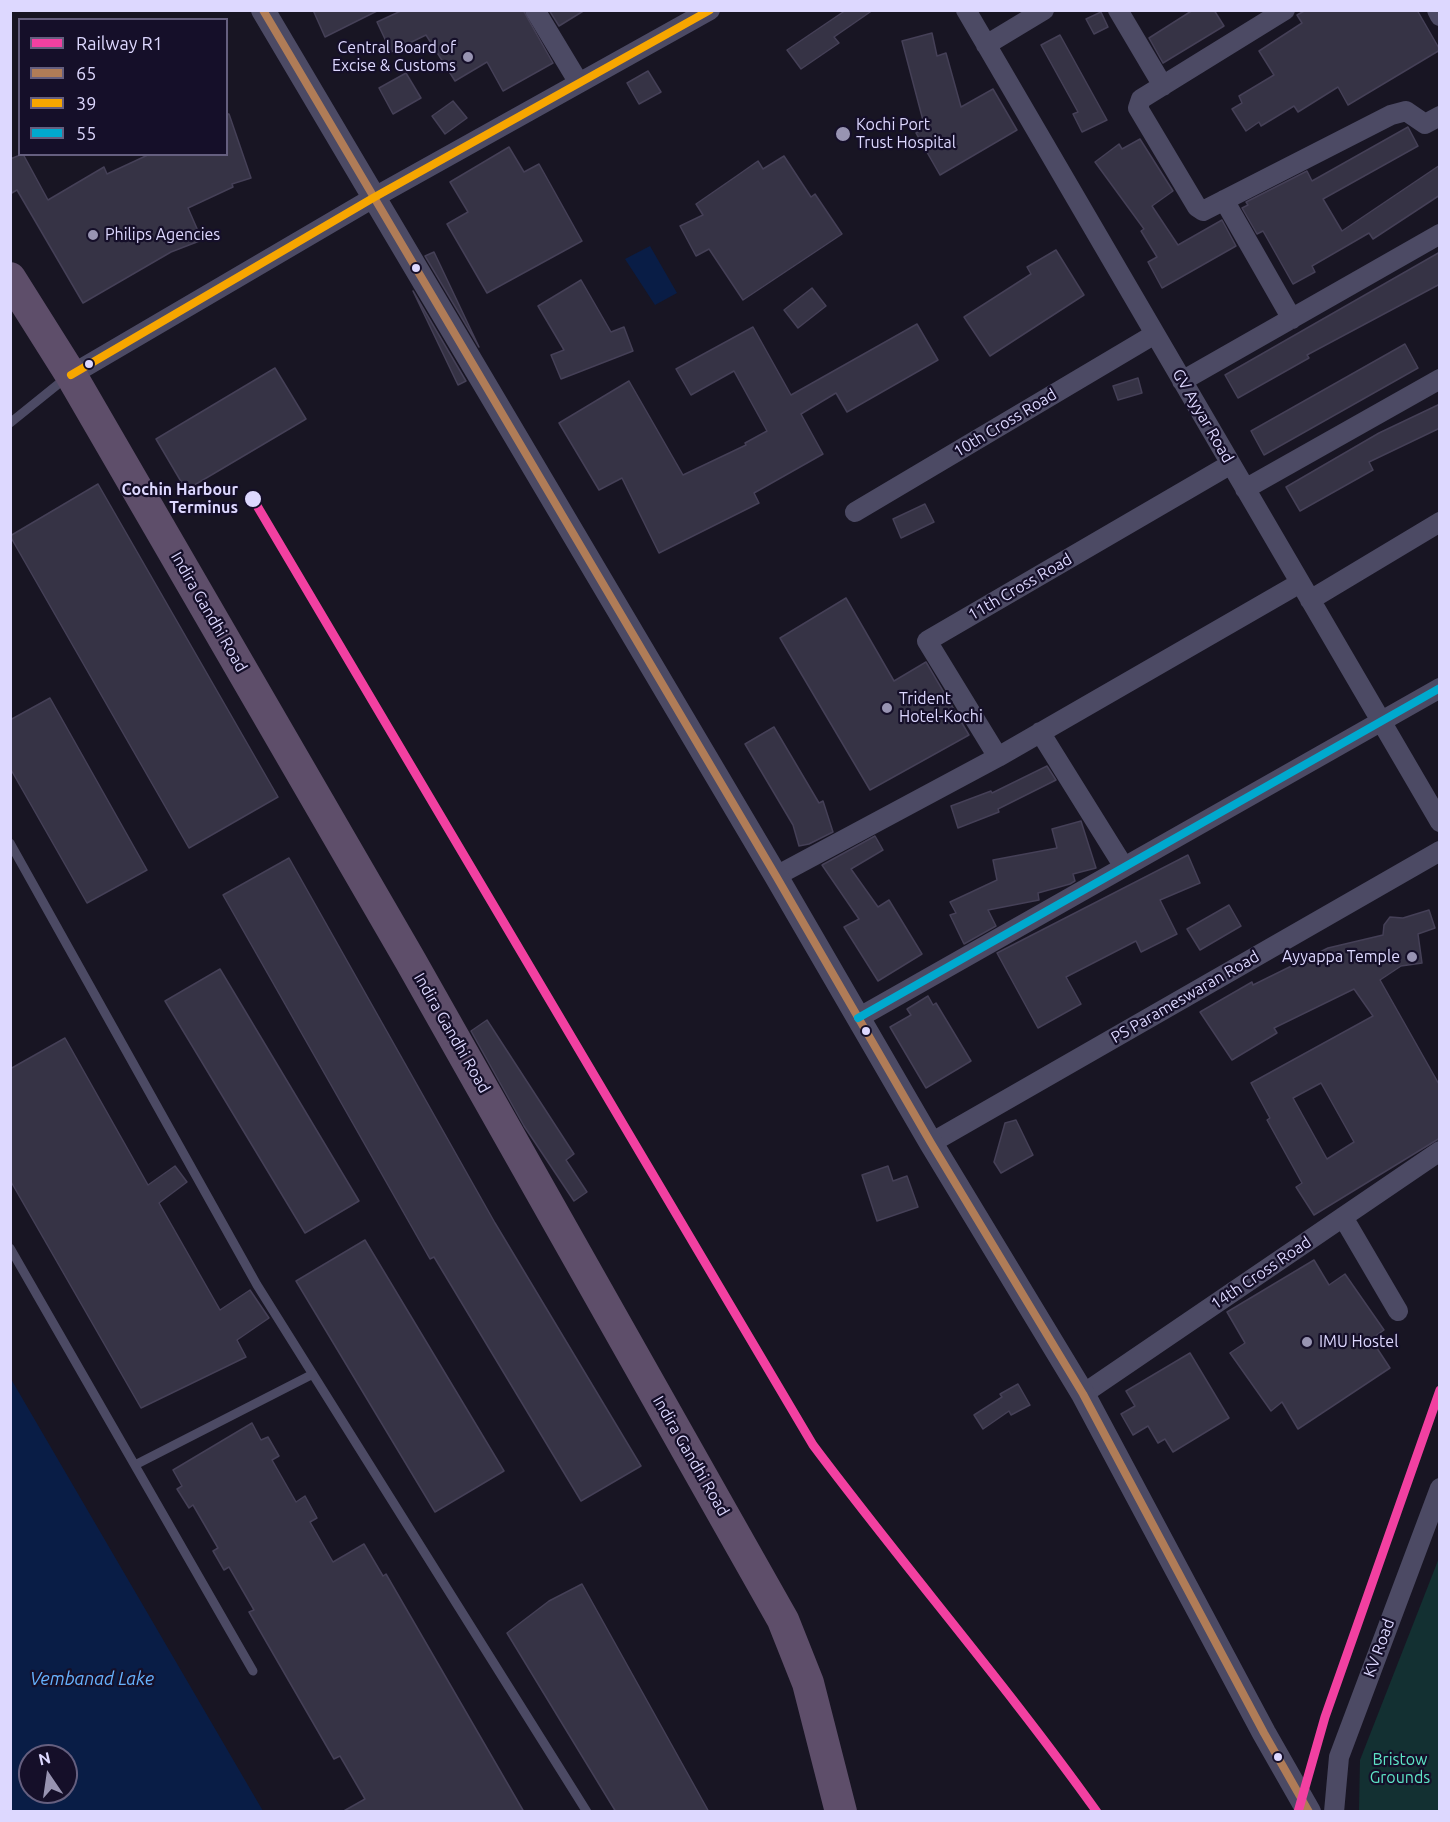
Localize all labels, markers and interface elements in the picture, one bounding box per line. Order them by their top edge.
legend [18,18,228,156]
text: Railway R1 [76,33,163,53]
place label: Central Board of Excise & Customs [332,38,456,76]
marker: Central Board of Excise & Customs [461,50,475,64]
text: 65 [76,63,96,83]
text: 39 [76,93,96,113]
place label: Kochi Port Trust Hospital [856,115,956,153]
text: 55 [76,123,96,143]
marker: Kochi Port Trust Hospital [834,125,852,143]
place label: Philips Agencies [105,225,220,245]
marker: Philips Agencies [86,228,100,242]
unlabelled marker [410,262,422,274]
unlabelled marker [83,358,95,370]
street label: GV Ayyar Road [1168,366,1238,466]
street label: 10th Cross Road [950,385,1060,461]
place label: Cochin Harbour Terminus [121,480,238,518]
marker: Cochin Harbour Terminus [243,489,263,509]
street label: Indira Gandhi Road [167,549,251,675]
street label: 11th Cross Road [965,549,1075,625]
place label: Trident Hotel-Kochi [899,689,983,727]
marker: Trident Hotel-Kochi [880,701,894,715]
street label: PS Parameswaran Road [1108,947,1262,1047]
place label: Ayyappa Temple [1282,947,1400,967]
marker: Ayyappa Temple [1405,950,1419,964]
street label: Indira Gandhi Road [410,970,494,1096]
unlabelled marker [860,1025,872,1037]
street label: 14th Cross Road [1207,1232,1315,1314]
place label: IMU Hostel [1319,1332,1398,1352]
marker: IMU Hostel [1300,1335,1314,1349]
street label: Indira Gandhi Road [649,1393,733,1519]
street label: KV Road [1360,1616,1398,1680]
water label: Vembanad Lake [30,1668,154,1690]
north arrow [18,1744,78,1804]
text: N [37,1748,52,1769]
park label: Bristow Grounds [1370,1750,1430,1788]
unlabelled marker [1272,1751,1284,1763]

